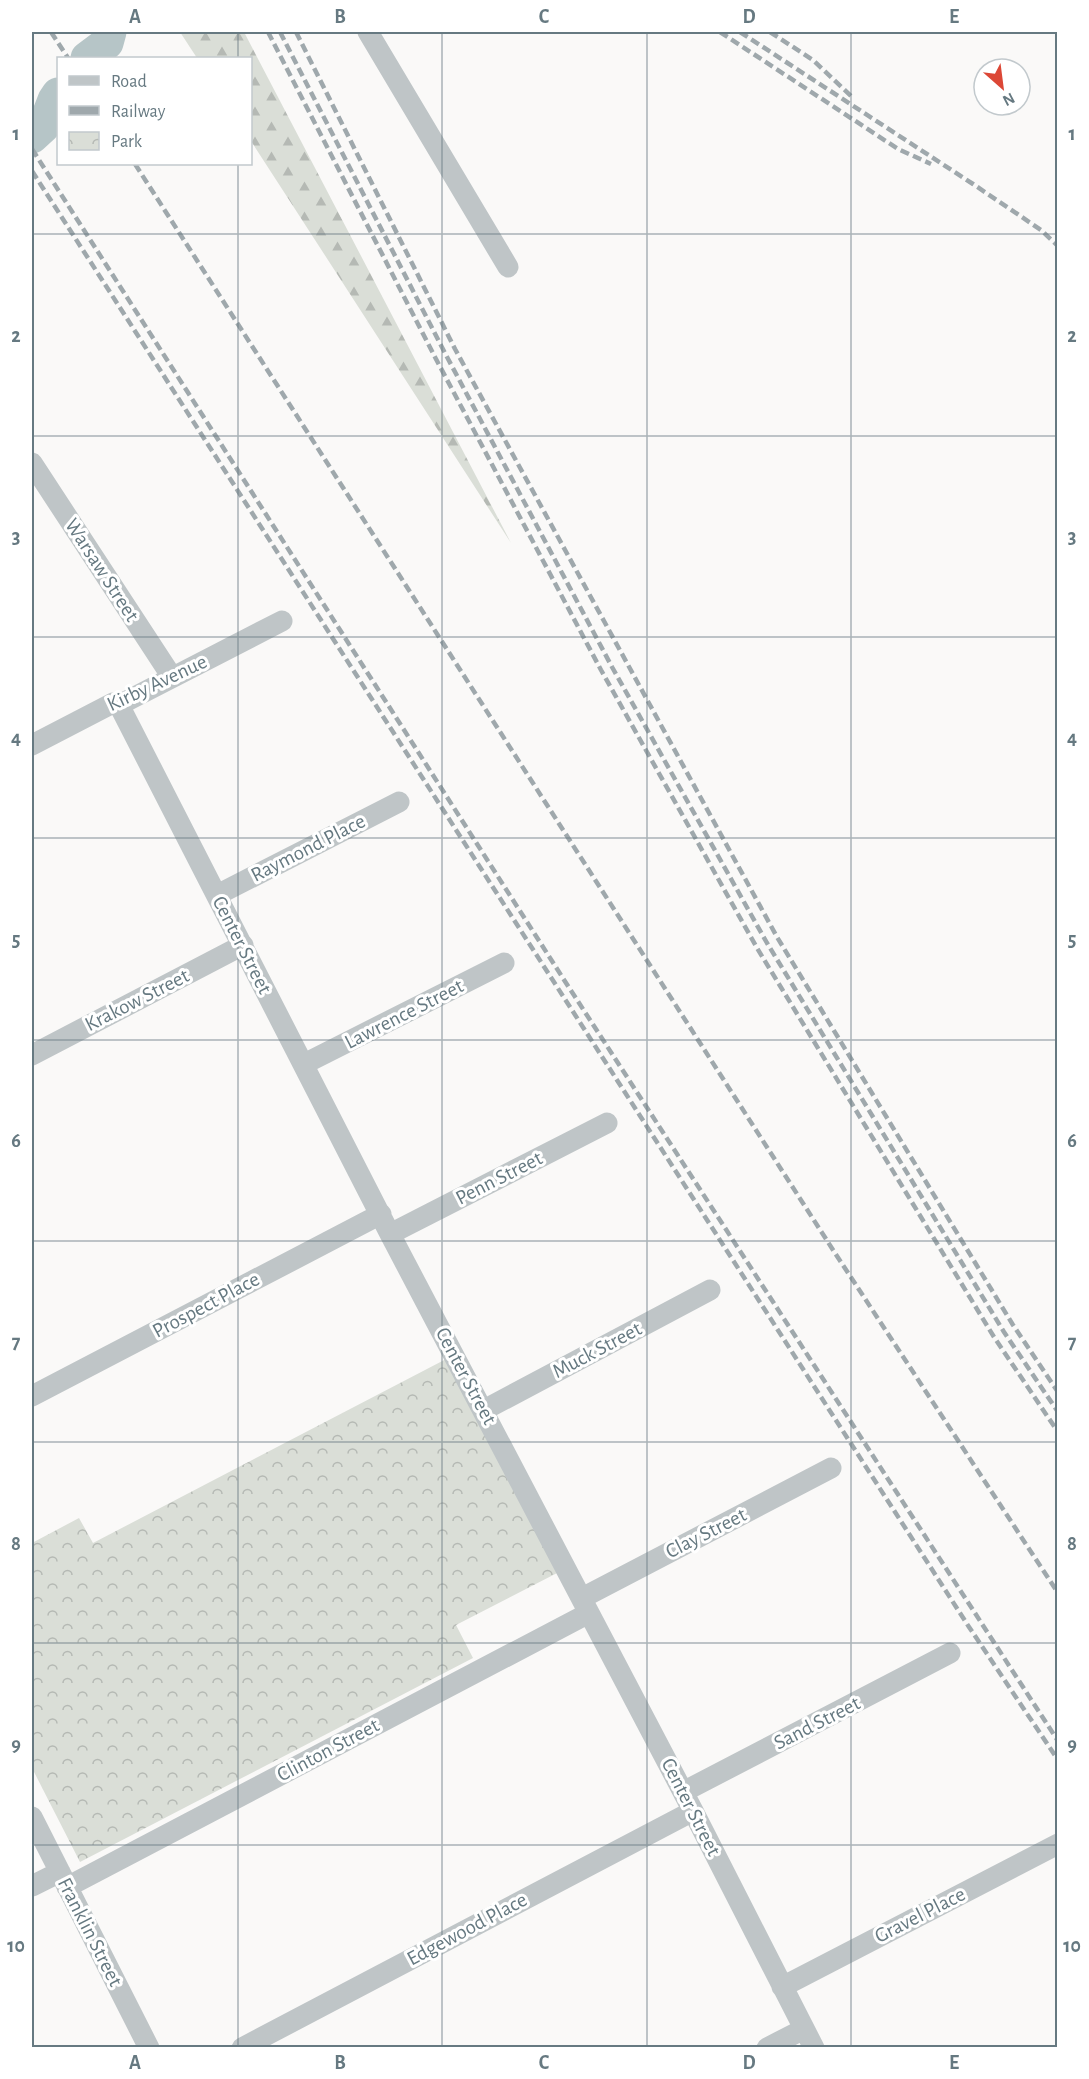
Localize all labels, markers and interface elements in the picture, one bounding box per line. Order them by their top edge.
text: A [129,7,141,27]
text: B [334,7,346,27]
text: C [539,7,550,27]
text: D [742,7,756,27]
text: E [949,7,959,27]
legend [57,57,252,165]
north arrow [972,57,1032,117]
text: Road [111,73,147,91]
text: N [1000,90,1017,109]
text: Railway [111,103,166,121]
text: 1 [12,124,20,144]
text: 1 [1068,124,1076,144]
text: Park [111,133,143,151]
text: 2 [11,326,21,346]
text: 2 [1067,326,1077,346]
street label: Warsaw Street [61,515,143,626]
text: 3 [12,527,20,547]
text: 3 [1068,527,1076,547]
street label: Kirby Avenue [104,651,210,715]
text: 4 [11,728,21,748]
text: 4 [1067,728,1077,748]
street label: Raymond Place [247,810,369,886]
street label: Center Street [208,893,276,998]
text: 5 [12,930,20,950]
text: 5 [1068,930,1076,950]
street label: Krakow Street [82,965,193,1035]
street label: Lawrence Street [341,975,467,1053]
text: 6 [11,1131,21,1151]
text: 6 [1067,1131,1077,1151]
street label: Penn Street [452,1147,546,1209]
street label: Prospect Place [149,1268,263,1342]
street label: Muck Street [549,1318,645,1382]
street label: Center Street [432,1324,500,1428]
text: 7 [12,1332,21,1352]
text: 7 [1068,1332,1077,1352]
street label: Clay Street [662,1504,750,1562]
text: 8 [11,1534,21,1554]
text: 8 [1067,1534,1077,1554]
street label: Sand Street [771,1692,864,1754]
street label: Clinton Street [274,1714,383,1786]
text: 9 [11,1735,21,1755]
text: 9 [1067,1735,1077,1755]
street label: Center Street [657,1755,725,1860]
street label: Franklin Street [54,1874,126,1990]
street label: Gravel Place [871,1883,969,1947]
street label: Edgewood Place [403,1889,531,1969]
text: 10 [7,1936,25,1956]
text: 10 [1063,1936,1081,1956]
text: A [129,2053,141,2073]
text: B [334,2053,346,2073]
text: C [539,2053,550,2073]
text: D [742,2053,756,2073]
text: E [949,2053,959,2073]

